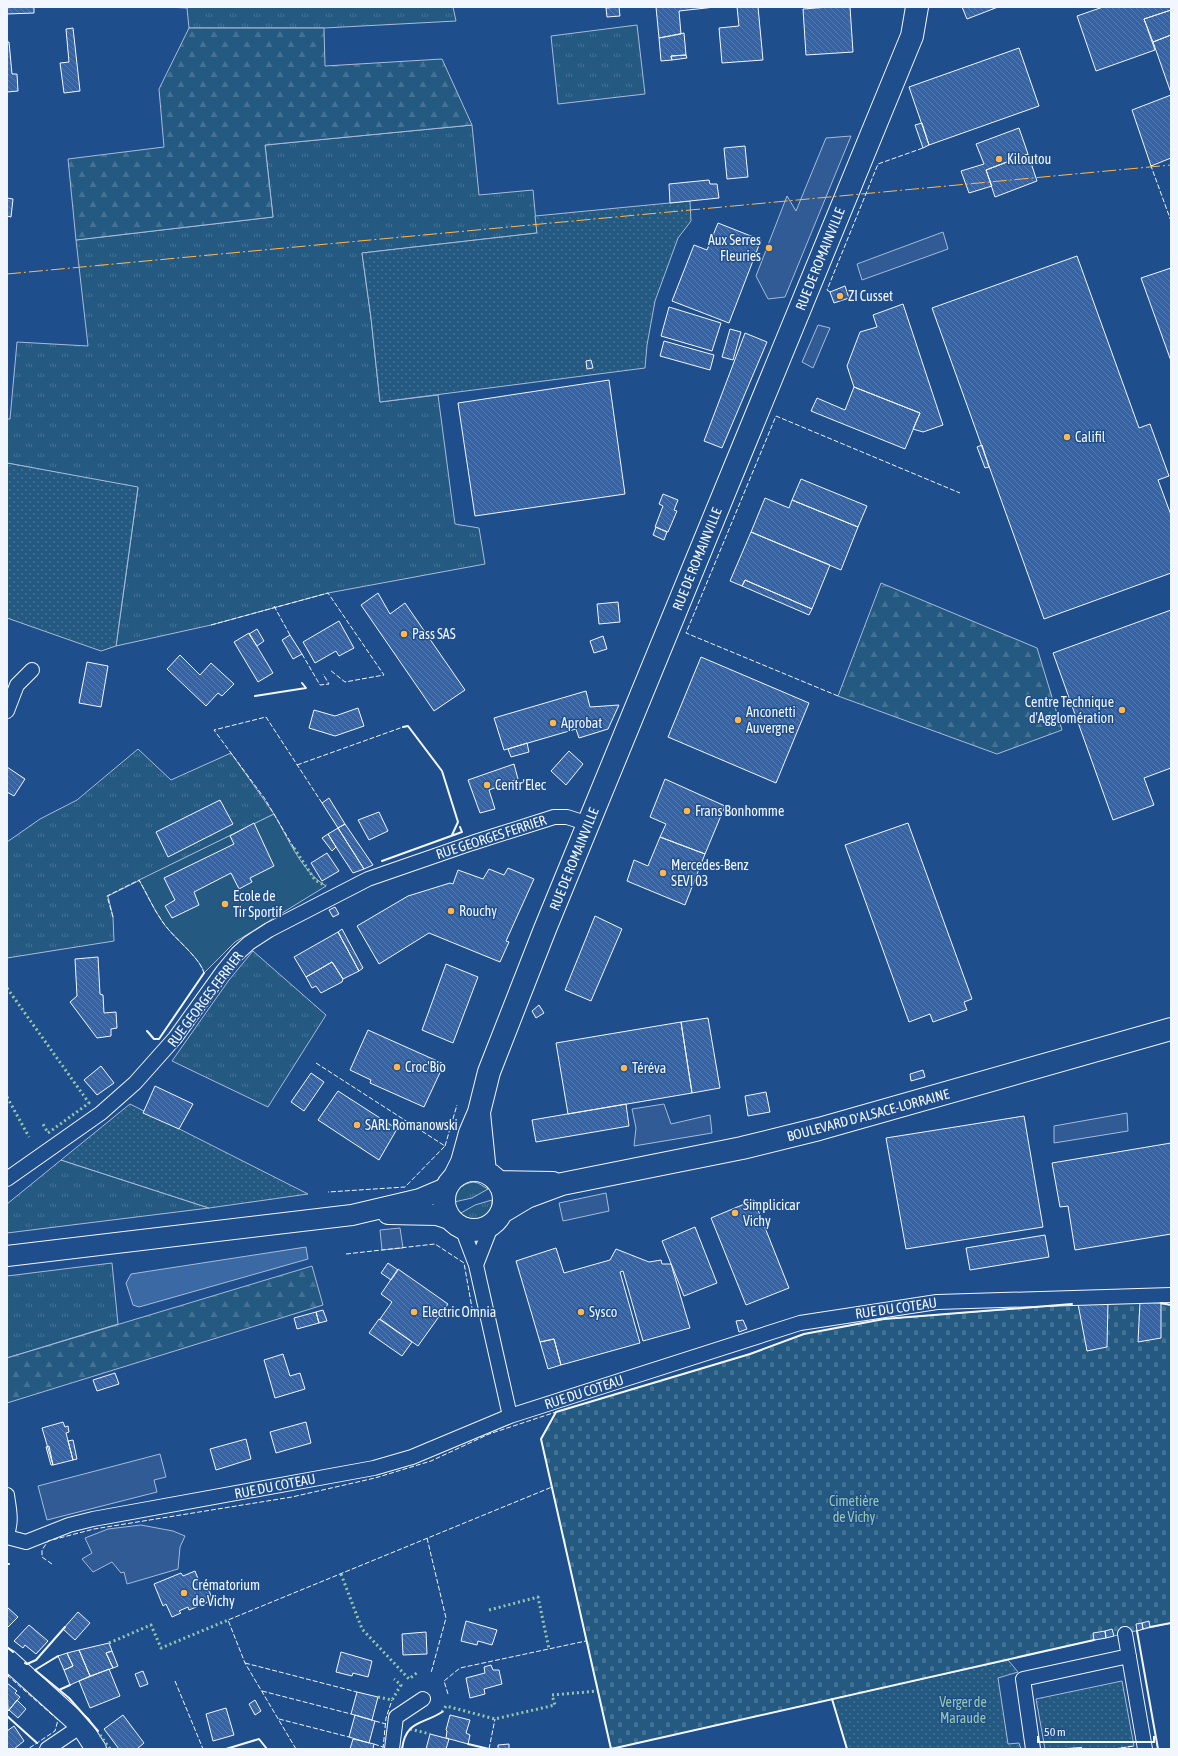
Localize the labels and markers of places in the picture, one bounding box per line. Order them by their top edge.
place label: Kiloutou [1007,151,1051,167]
marker: Kiloutou [994,154,1004,164]
place label: Aux Serres Fleuries [708,232,761,264]
marker: Aux Serres Fleuries [764,243,774,253]
place label: ZI Cusset [848,288,893,304]
marker: ZI Cusset [835,291,845,301]
place label: Califil [1075,429,1106,445]
marker: Califil [1062,432,1072,442]
place label: Pass SAS [412,626,456,642]
marker: Pass SAS [399,629,409,639]
place label: Centre Technique d'Agglomération [1025,694,1114,726]
place label: Anconetti Auvergne [746,704,796,736]
marker: Centre Technique d'Agglomération [1117,705,1127,715]
place label: Aprobat [561,715,602,731]
marker: Anconetti Auvergne [733,715,743,725]
marker: Aprobat [548,718,558,728]
place label: Centr'Elec [495,777,547,793]
marker: Centr'Elec [482,780,492,790]
place label: Frans Bonhomme [695,803,784,819]
marker: Frans Bonhomme [682,806,692,816]
place label: Mercedes-Benz SEVI 03 [671,857,749,889]
marker: Mercedes-Benz SEVI 03 [658,868,668,878]
place label: Ecole de Tir Sportif [233,888,282,920]
marker: Ecole de Tir Sportif [220,899,230,909]
place label: Rouchy [459,903,497,919]
marker: Rouchy [446,906,456,916]
place label: Croc'Bio [405,1059,446,1075]
place label: Téréva [632,1060,666,1076]
marker: Croc'Bio [392,1062,402,1072]
marker: Téréva [619,1063,629,1073]
place label: SARL Romanowski [365,1117,458,1133]
marker: SARL Romanowski [352,1120,362,1130]
place label: Simplicicar Vichy [743,1197,801,1229]
marker: Simplicicar Vichy [730,1208,740,1218]
place label: Electric Omnia [422,1304,496,1320]
place label: Sysco [589,1304,617,1320]
marker: Electric Omnia [409,1307,419,1317]
marker: Sysco [576,1307,586,1317]
place label: Crématorium de Vichy [192,1577,260,1609]
marker: Crématorium de Vichy [179,1588,189,1598]

